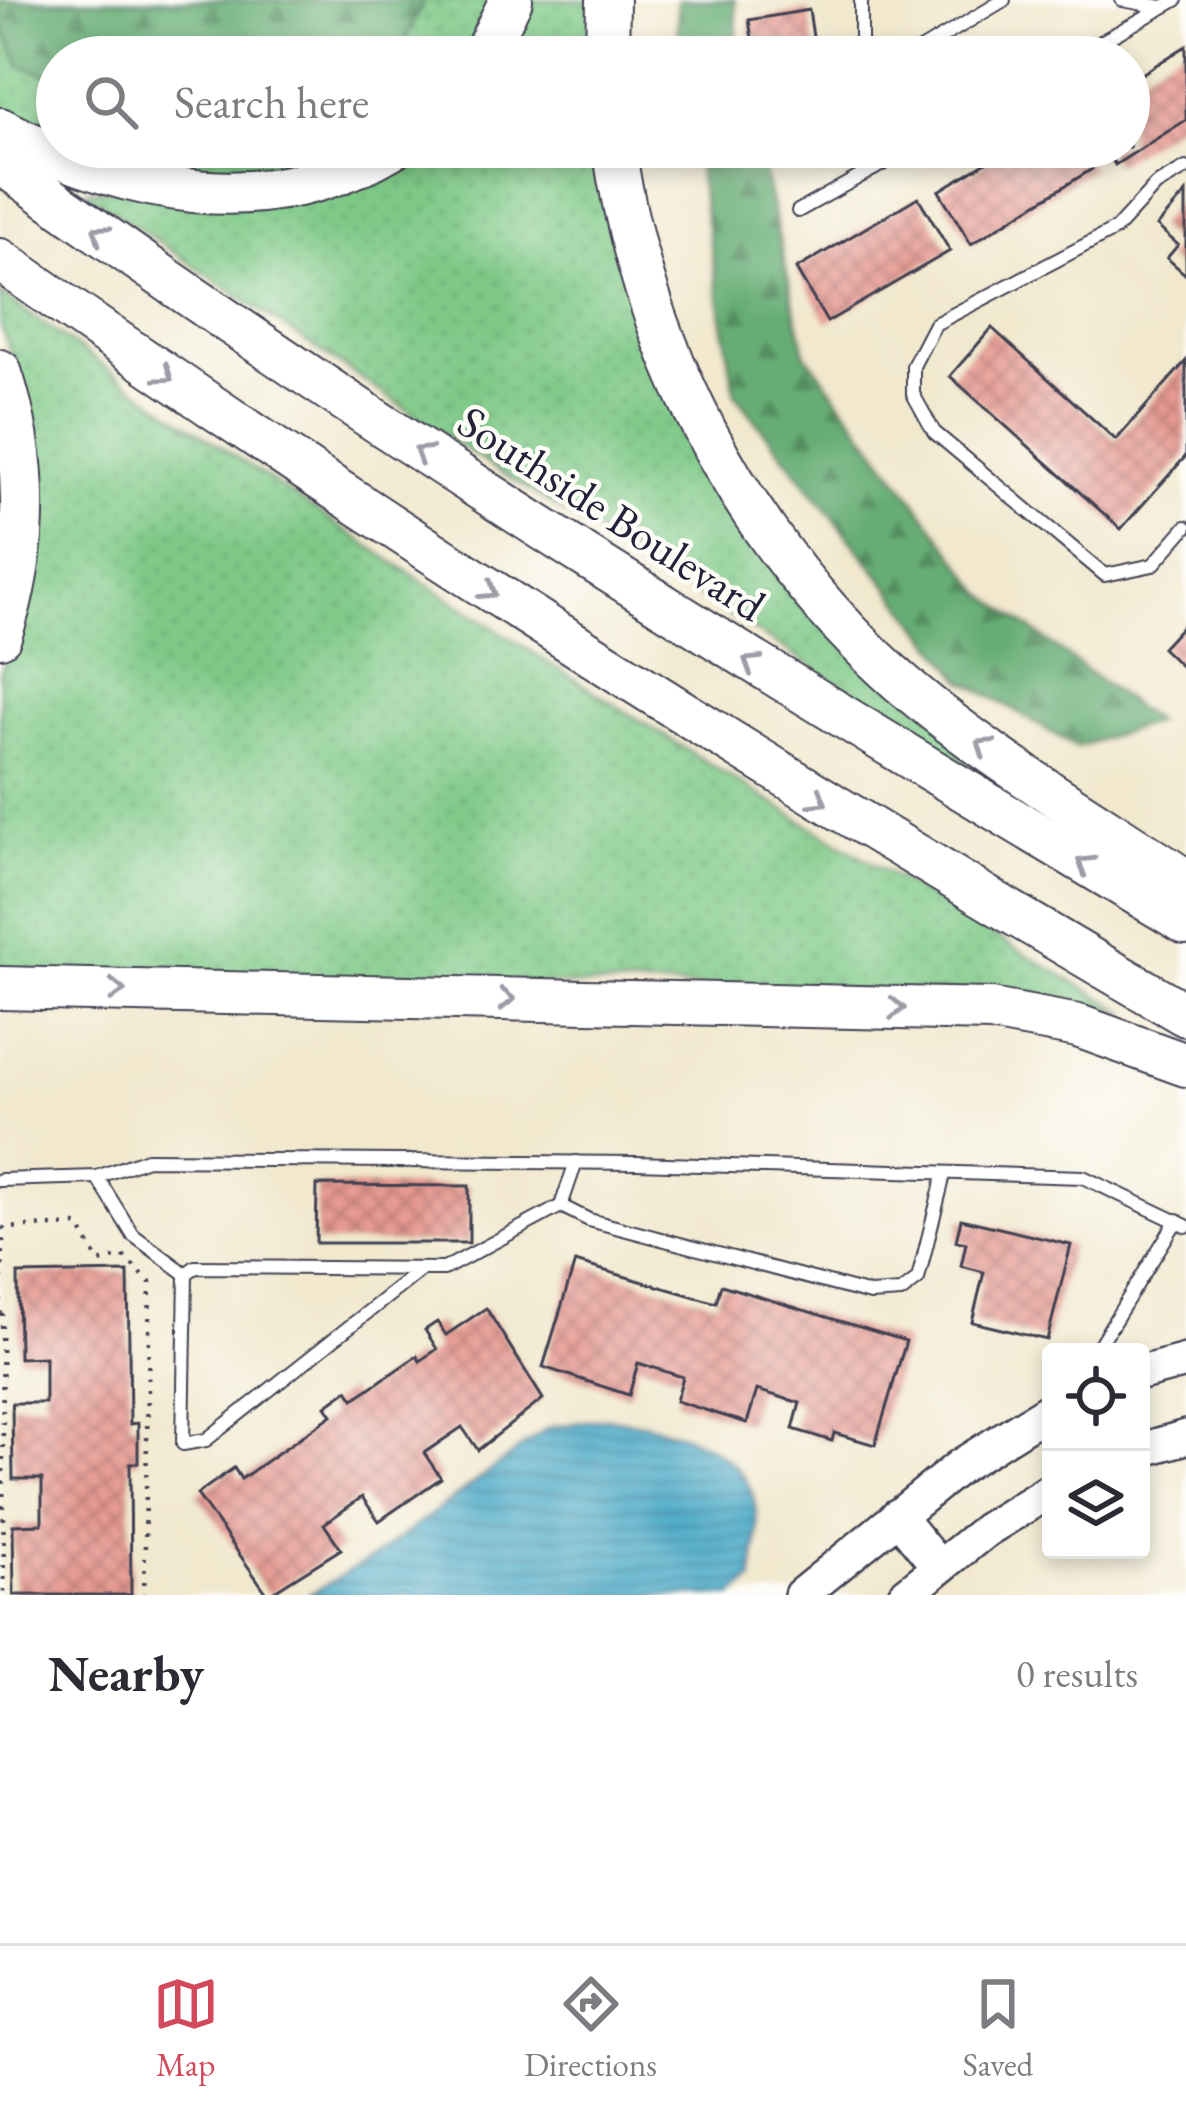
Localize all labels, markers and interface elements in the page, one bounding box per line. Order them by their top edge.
search box [36,36,1150,168]
icon: search [78,69,144,135]
text: Search here [174,73,369,131]
one-way arrow [91,225,113,247]
one-way arrow [152,361,174,383]
street label: Southside Boulevard [447,392,777,634]
one-way arrow [414,445,436,467]
one-way arrow [476,577,498,599]
one-way arrow [742,655,764,677]
one-way arrow [976,738,998,760]
one-way arrow [806,786,828,808]
one-way arrow [1076,855,1098,878]
one-way arrow [108,977,127,1003]
one-way arrow [498,986,517,1012]
one-way arrow [888,994,907,1020]
map controls [1042,1343,1150,1559]
button: locate [1042,1343,1150,1451]
button: layers [1042,1451,1150,1559]
text: Nearby [48,1640,204,1706]
text: 0 results [1016,1648,1138,1699]
tab: Map [153,1971,219,2086]
tab: Directions [524,1971,657,2086]
tab: Saved [963,1971,1033,2086]

